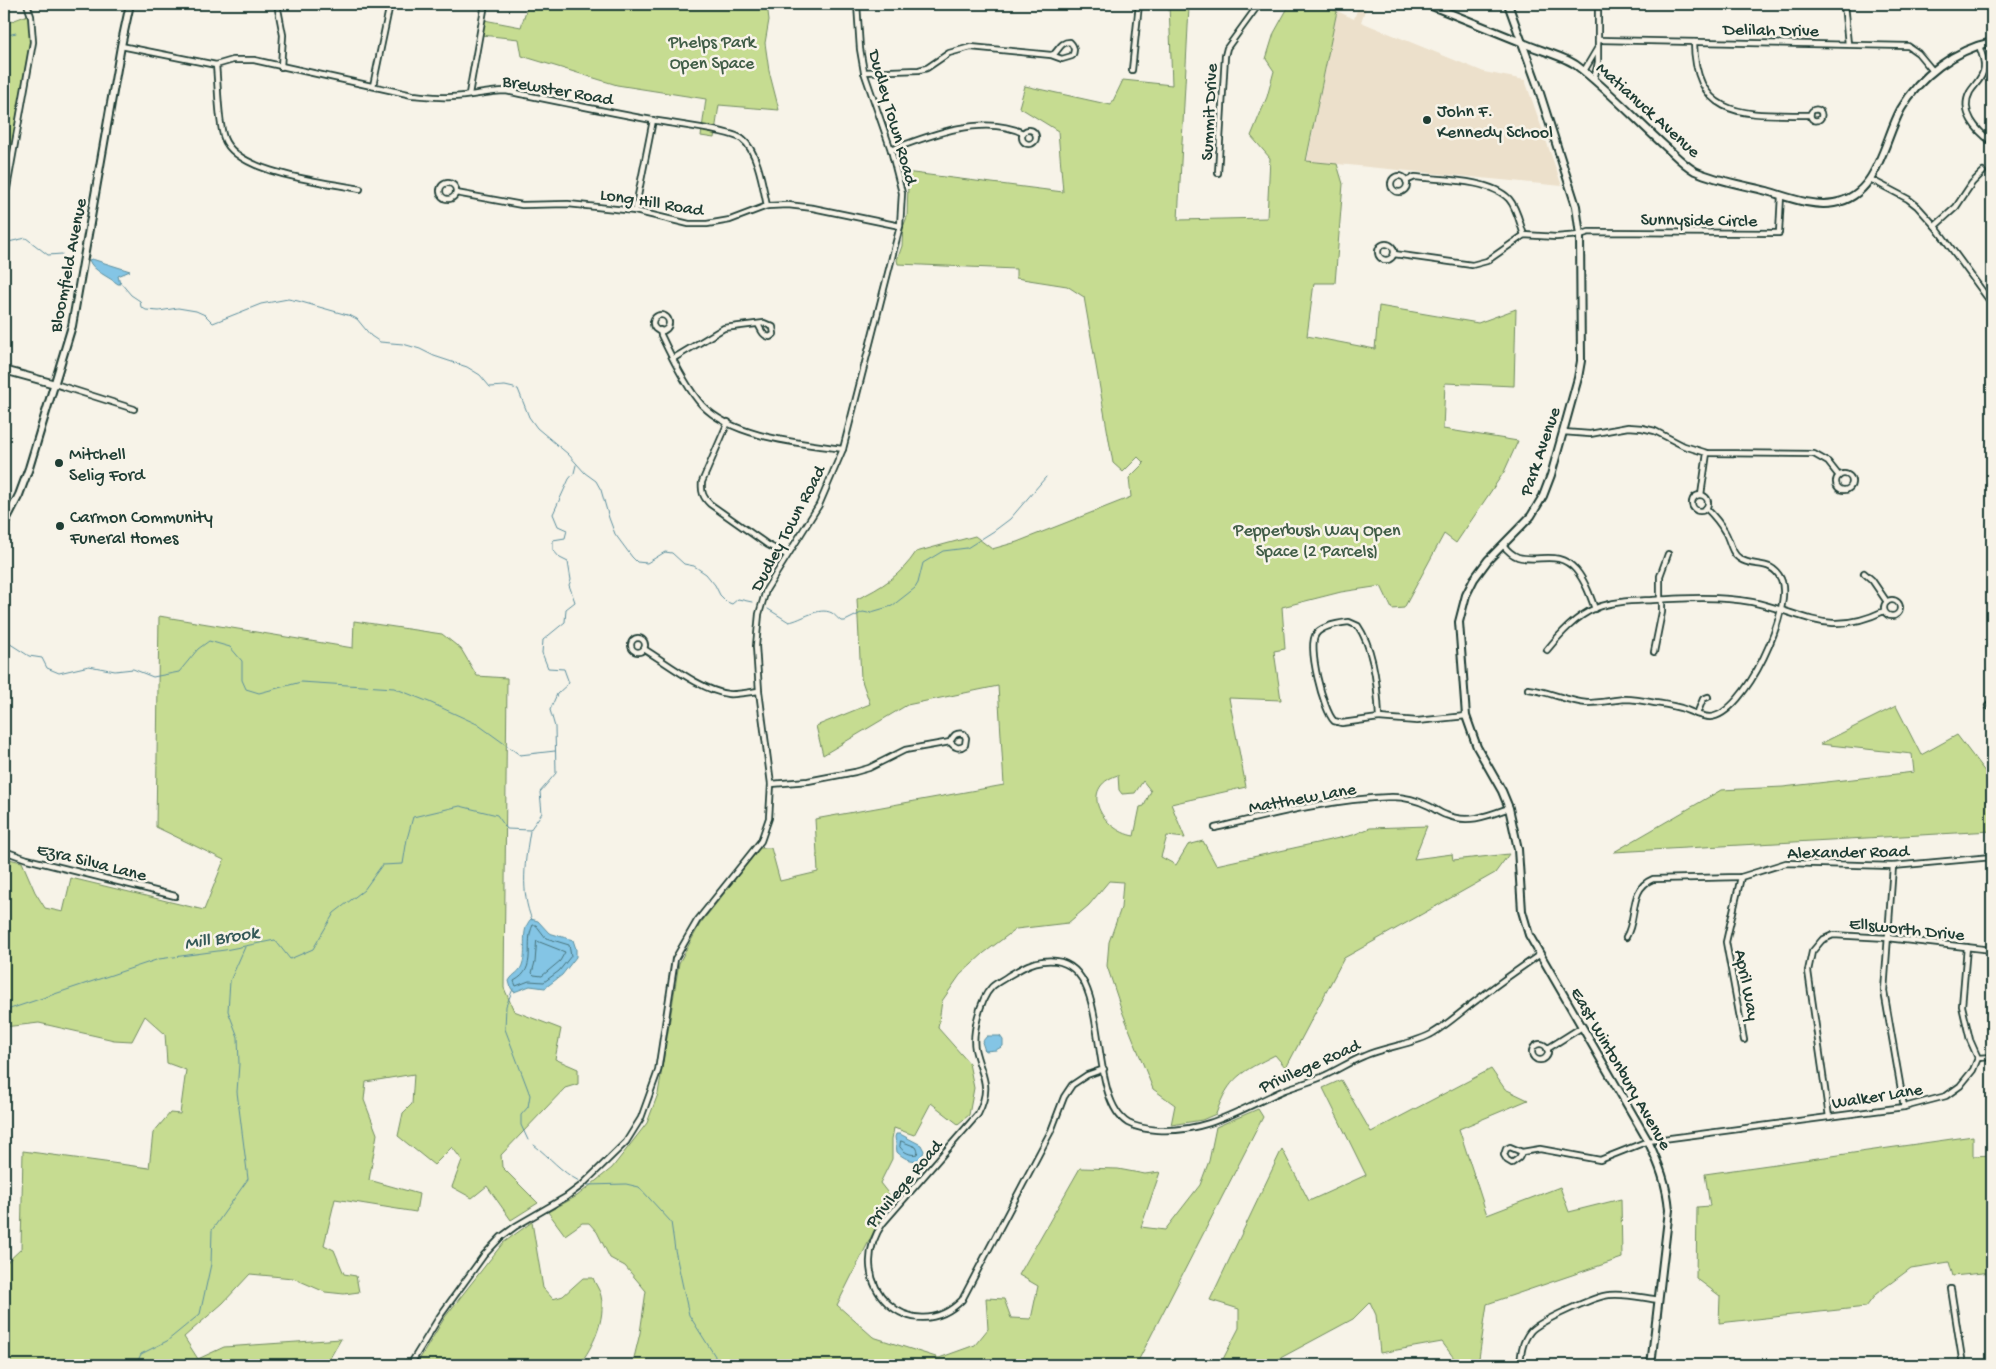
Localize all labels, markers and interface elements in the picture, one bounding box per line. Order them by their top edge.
street label: Delilah Drive [1722,20,1820,43]
park label: Phelps Park Open Space [668,33,757,75]
street label: Dudley Town Road [862,47,921,189]
street label: Matianuck Avenue [1591,58,1704,164]
street label: Summit Drive [1197,62,1224,161]
street label: Brewster Road [500,71,616,112]
place label: John F. Kennedy School [1437,102,1553,144]
marker: John F. Kennedy School [1421,114,1433,126]
street label: Long Hill Road [598,185,706,222]
street label: Bloomfield Avenue [46,196,93,335]
street label: Sunnyside Circle [1640,210,1758,233]
street label: Park Avenue [1516,404,1567,500]
place label: Mitchell Selig Ford [69,445,146,487]
marker: Mitchell Selig Ford [53,457,65,469]
street label: Dudley Town Road [747,461,832,597]
place label: Carmon Community Funeral Homes [69,508,213,550]
marker: Carmon Community Funeral Homes [54,520,66,532]
park label: Pepperbush Way Open Space (2 Parcels) [1232,521,1401,563]
street label: Matthew Lane [1247,780,1359,819]
street label: Ezra Silva Lane [34,840,149,887]
street label: Alexander Road [1787,842,1911,865]
street label: Ellsworth Drive [1848,914,1966,947]
water label: Mill Brook [183,922,262,957]
street label: April Way [1728,948,1763,1023]
street label: East Wintonbury Avenue [1565,984,1675,1155]
street label: Privilege Road [1255,1035,1365,1099]
street label: Walker Lane [1830,1080,1925,1115]
street label: Privilege Road [861,1135,949,1234]

